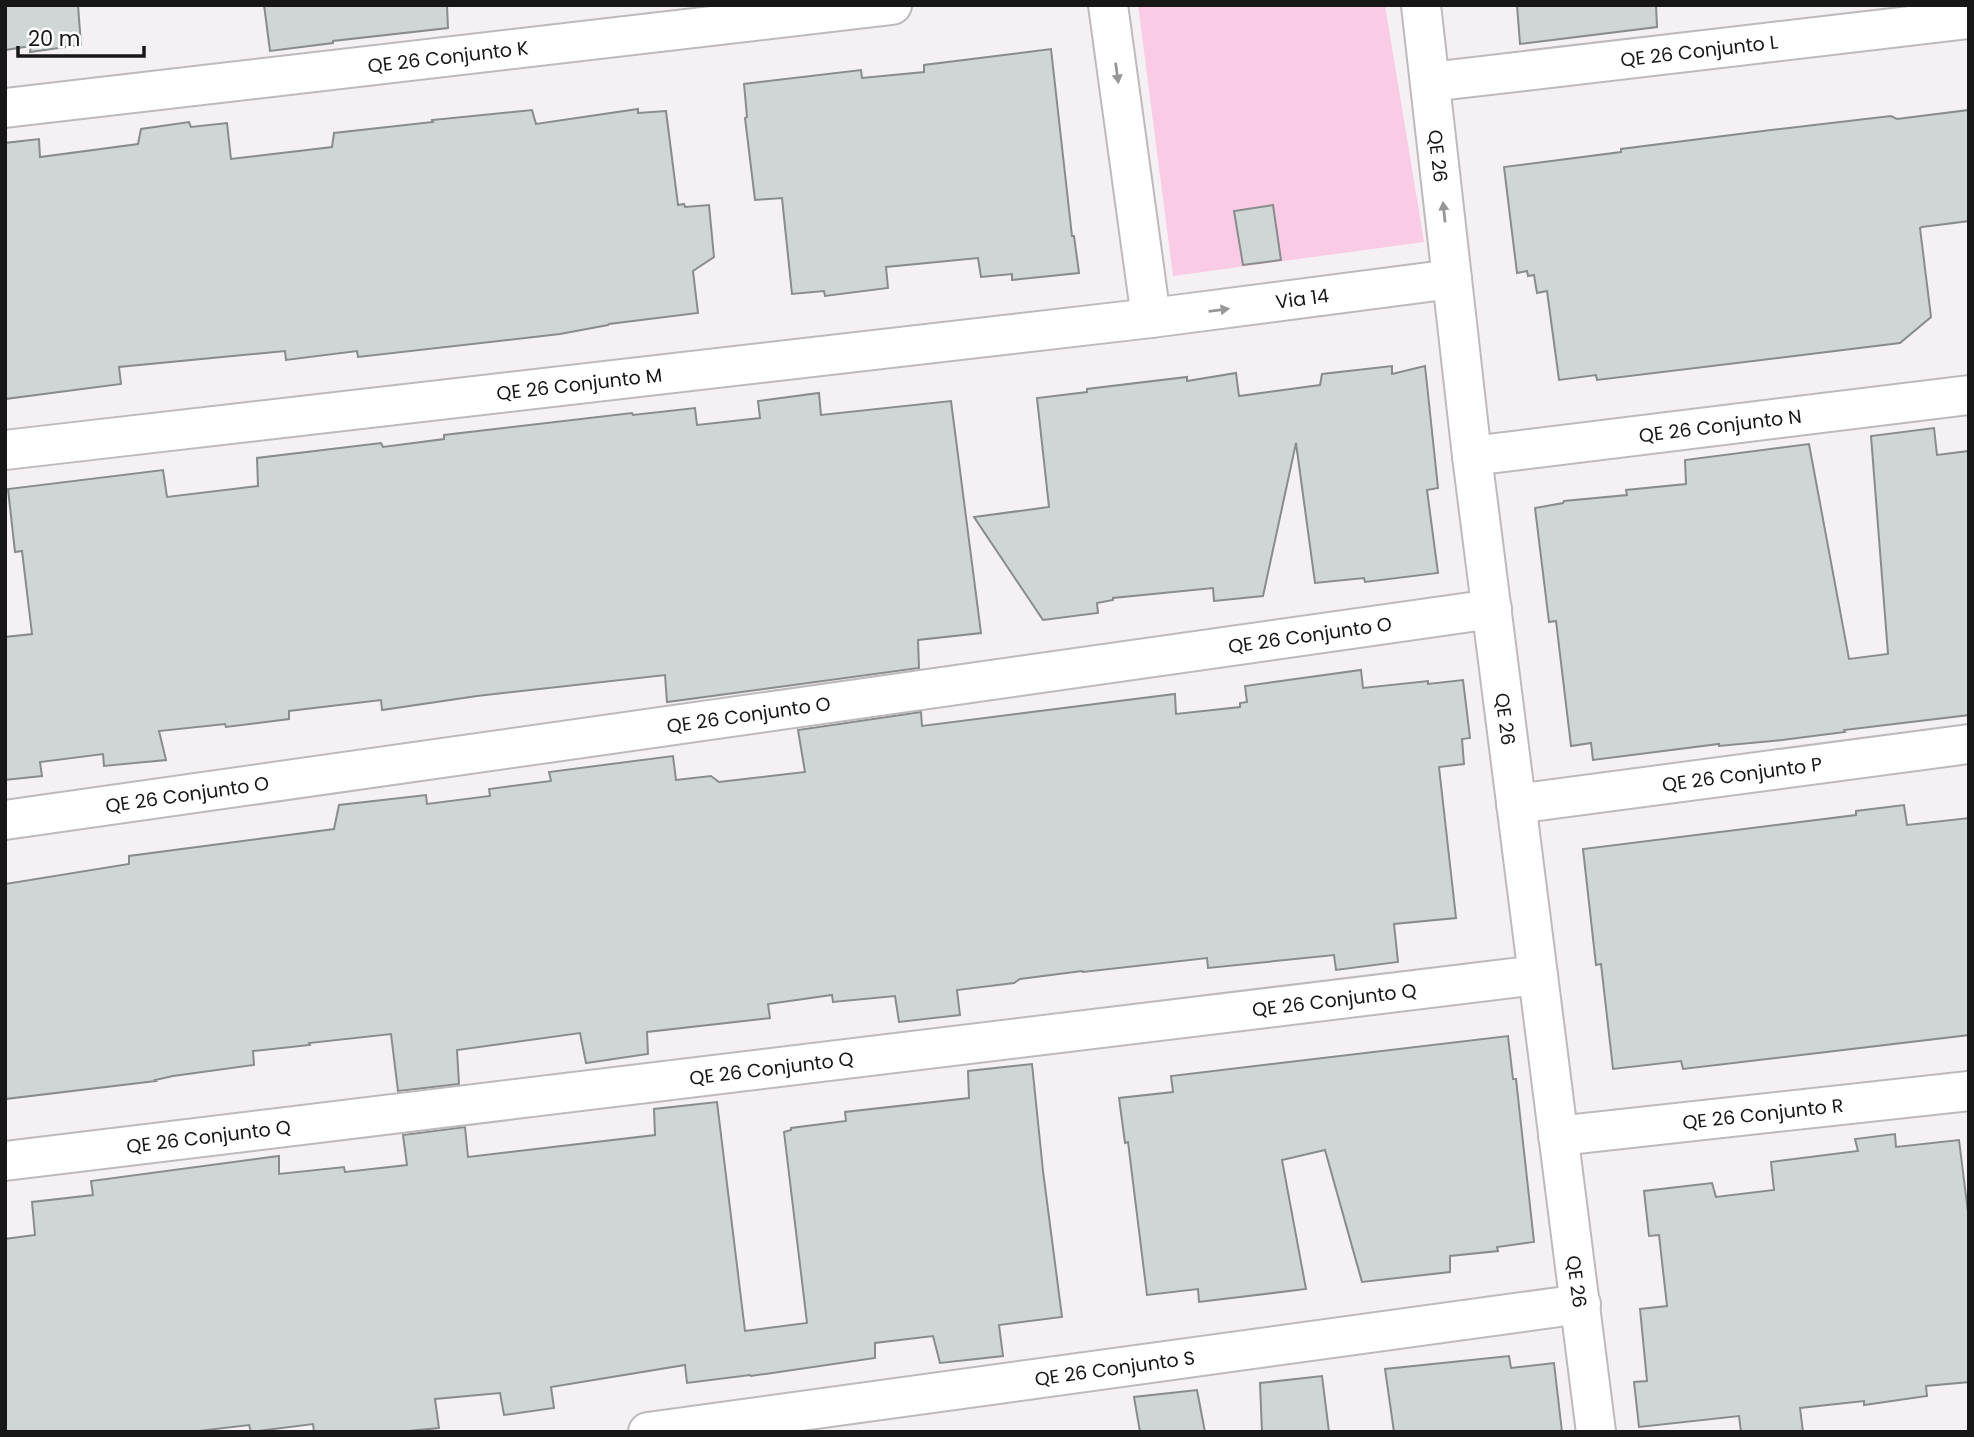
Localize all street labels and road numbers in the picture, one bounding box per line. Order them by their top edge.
street label: QE 26 Conjunto L [1619,28,1779,74]
street label: QE 26 Conjunto K [366,34,530,80]
street label: QE 26 [1421,128,1454,184]
street label: Via 14 [1274,282,1331,316]
street label: QE 26 Conjunto M [495,361,664,407]
street label: QE 26 Conjunto N [1637,403,1803,449]
street label: QE 26 Conjunto O [1226,610,1394,660]
street label: QE 26 Conjunto O [665,690,832,740]
street label: QE 26 [1488,691,1522,747]
street label: QE 26 Conjunto P [1660,751,1824,799]
street label: QE 26 Conjunto O [104,770,271,820]
street label: QE 26 Conjunto Q [1251,977,1418,1024]
street label: QE 26 Conjunto Q [688,1045,855,1092]
street label: QE 26 Conjunto R [1681,1092,1845,1136]
street label: QE 26 Conjunto Q [125,1113,292,1160]
street label: QE 26 [1560,1254,1593,1309]
street label: QE 26 Conjunto S [1033,1344,1196,1393]

